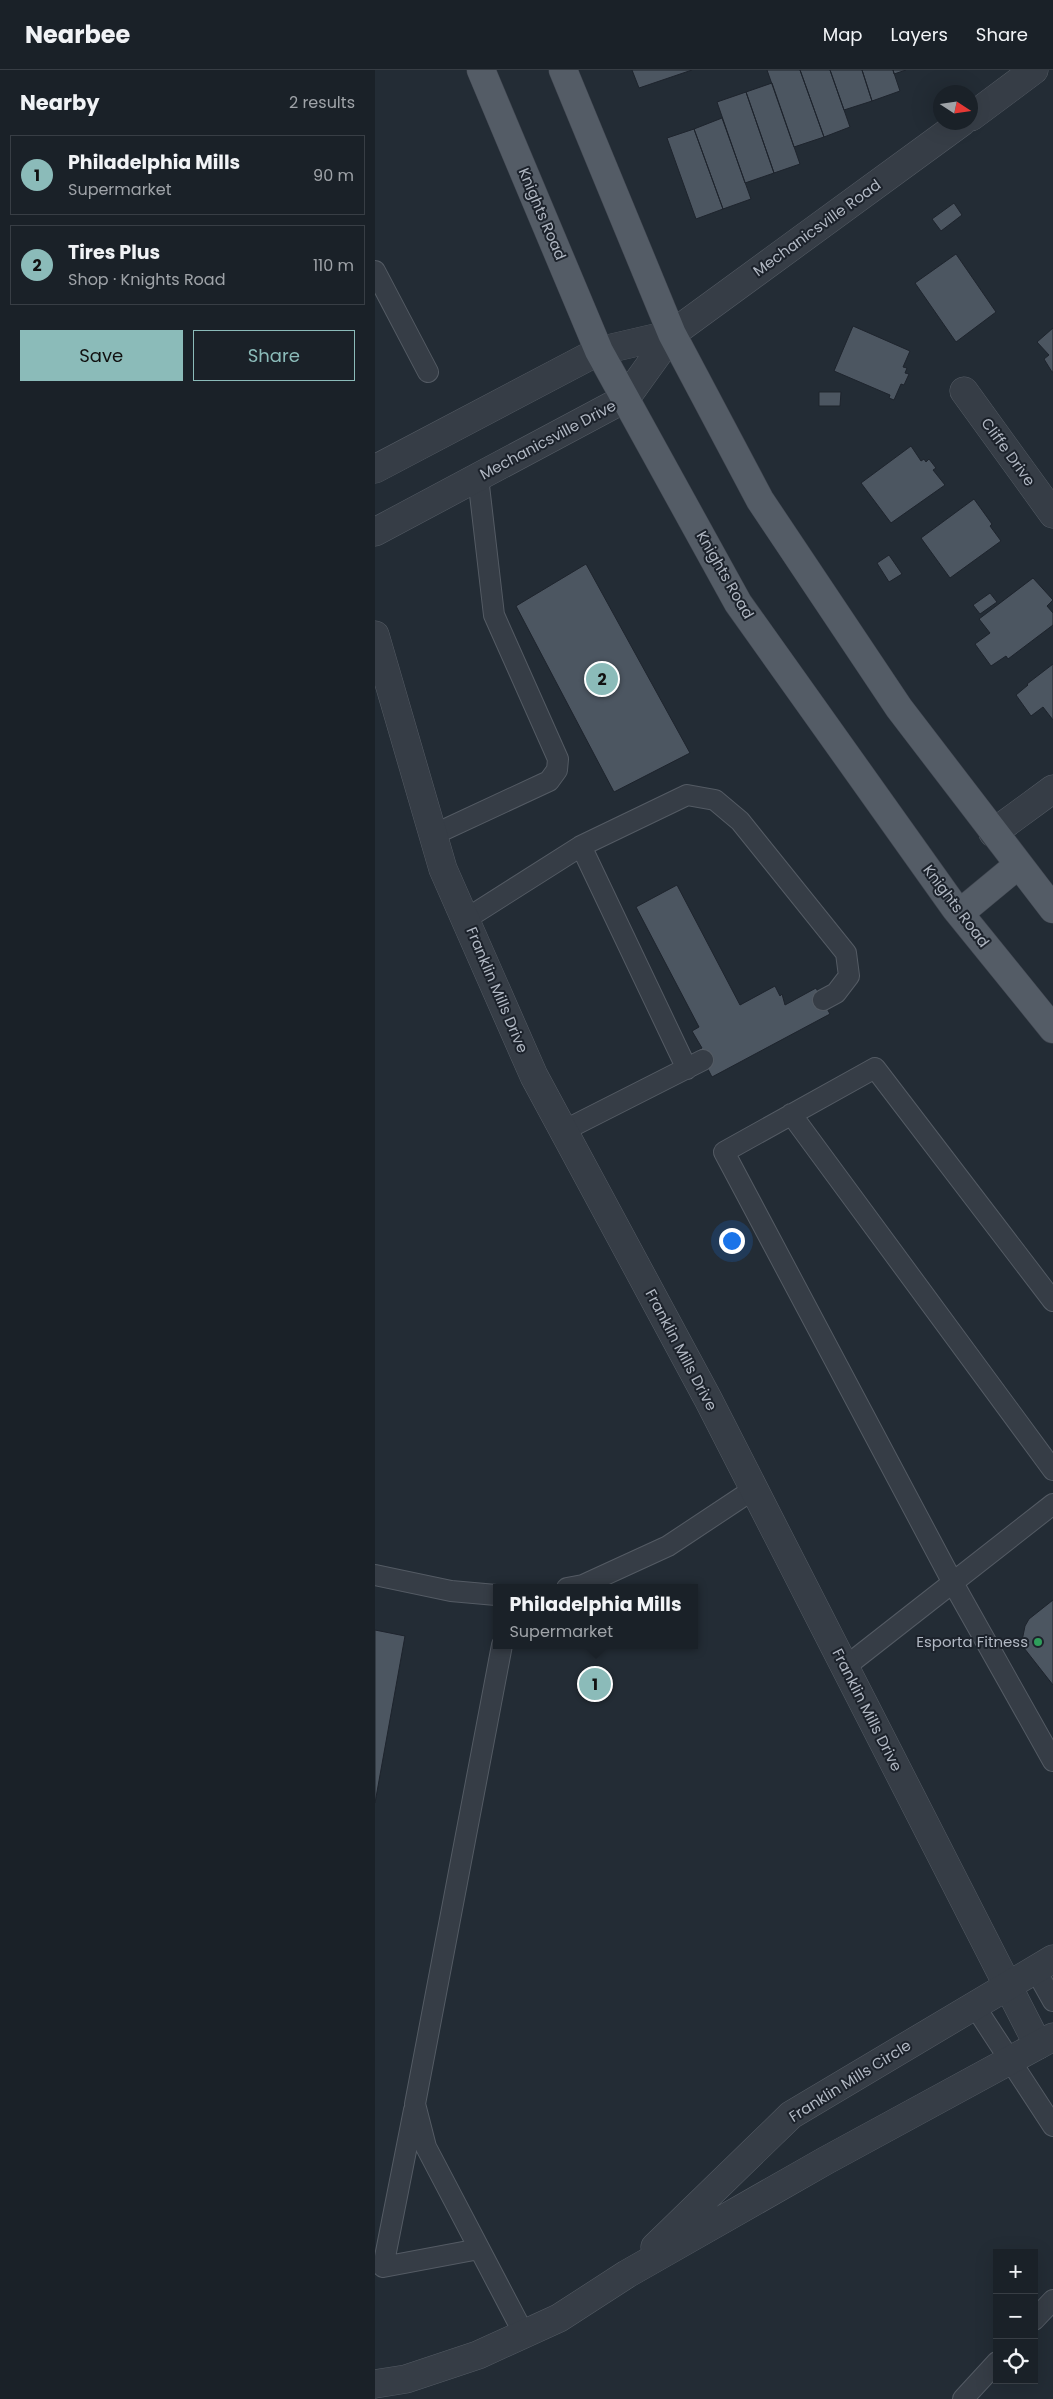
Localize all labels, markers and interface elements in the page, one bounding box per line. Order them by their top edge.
text: Nearbee [25,18,130,51]
text: Map [823,22,863,47]
text: Layers [891,22,948,47]
text: Share [976,22,1028,47]
north arrow [933,85,978,130]
text: Nearby [20,88,100,117]
text: 2 results [289,91,355,114]
text: Philadelphia Mills [68,149,240,176]
text: 1 [34,164,40,187]
text: 90 m [313,164,354,187]
street label: Knights Road [514,164,571,263]
street label: Mechanicsville Road [749,174,885,281]
text: Supermarket [68,178,172,201]
text: Tires Plus [68,239,160,266]
text: 2 [32,254,42,277]
text: 110 m [313,254,354,277]
text: Shop · Knights Road [68,268,226,291]
button: Save [20,330,183,381]
button: Share [193,330,355,381]
street label: Mechanicsville Drive [476,395,620,484]
street label: Cliffe Drive [976,413,1040,490]
street label: Knights Road [692,527,759,623]
pin: 2 [586,660,618,698]
street label: Knights Road [918,860,994,951]
street label: Franklin Mills Drive [461,924,534,1056]
your location [719,1228,745,1254]
street label: Franklin Mills Drive [640,1285,722,1414]
popup [493,1584,698,1649]
text: Philadelphia Mills [509,1591,682,1618]
text: Supermarket [509,1620,613,1643]
place label: Esporta Fitness [916,1631,1028,1652]
marker: Esporta Fitness [1032,1636,1044,1648]
street label: Franklin Mills Drive [827,1645,907,1775]
pin: 1 [579,1665,611,1703]
street label: Franklin Mills Circle [785,2034,915,2127]
map controls [993,2249,1038,2384]
button: + [993,2249,1038,2294]
button: − [993,2294,1038,2339]
button: locate [993,2339,1038,2384]

